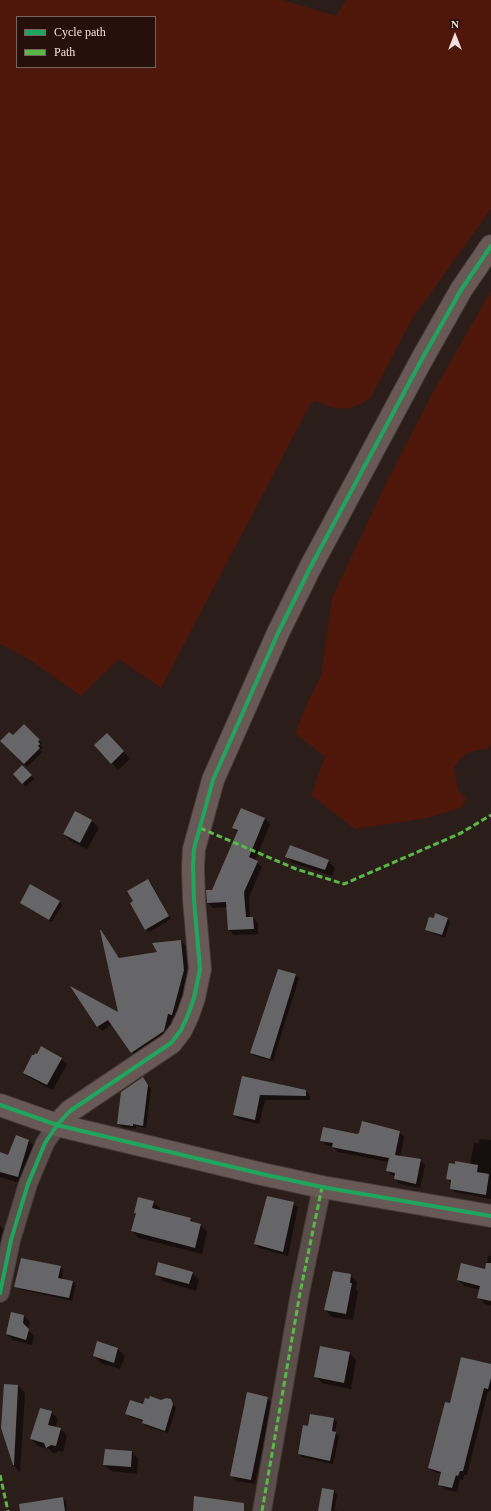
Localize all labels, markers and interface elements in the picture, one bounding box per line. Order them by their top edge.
legend [16,16,156,68]
north arrow [435,16,475,56]
text: N [451,18,459,30]
text: Cycle path [54,25,106,39]
text: Path [54,45,75,59]

